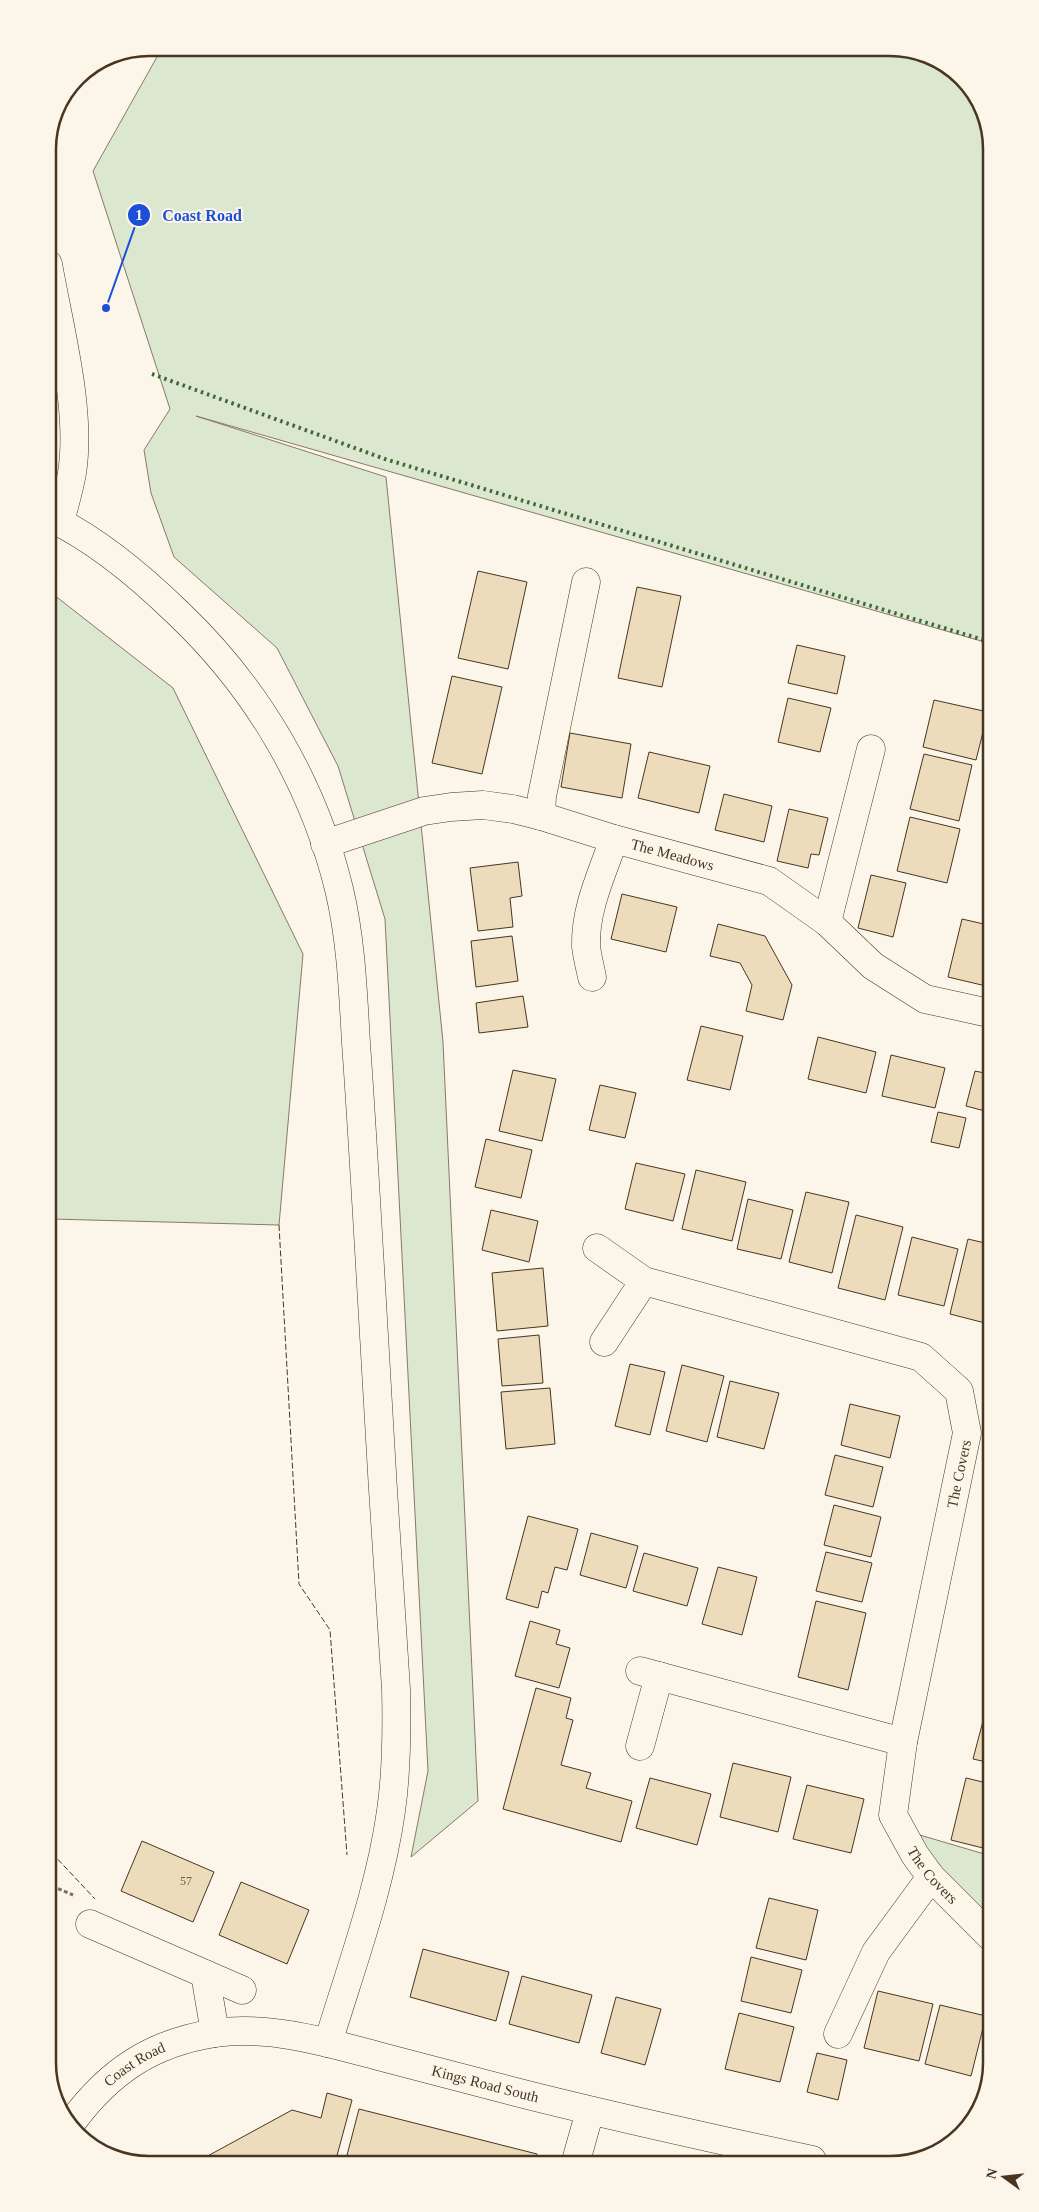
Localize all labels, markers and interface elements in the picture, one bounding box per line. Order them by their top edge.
callout: Coast Road [127,200,251,231]
text: 1 [135,207,143,223]
text: Coast Road [162,207,242,224]
street label: The Meadows [629,836,716,874]
street label: The Covers [944,1438,974,1510]
street label: The Covers [904,1844,961,1907]
house number: 57 [180,1874,192,1888]
street label: Coast Road [101,2039,168,2090]
street label: Kings Road South [430,2062,541,2106]
north arrow [979,2152,1029,2202]
text: N [983,2167,1000,2181]

